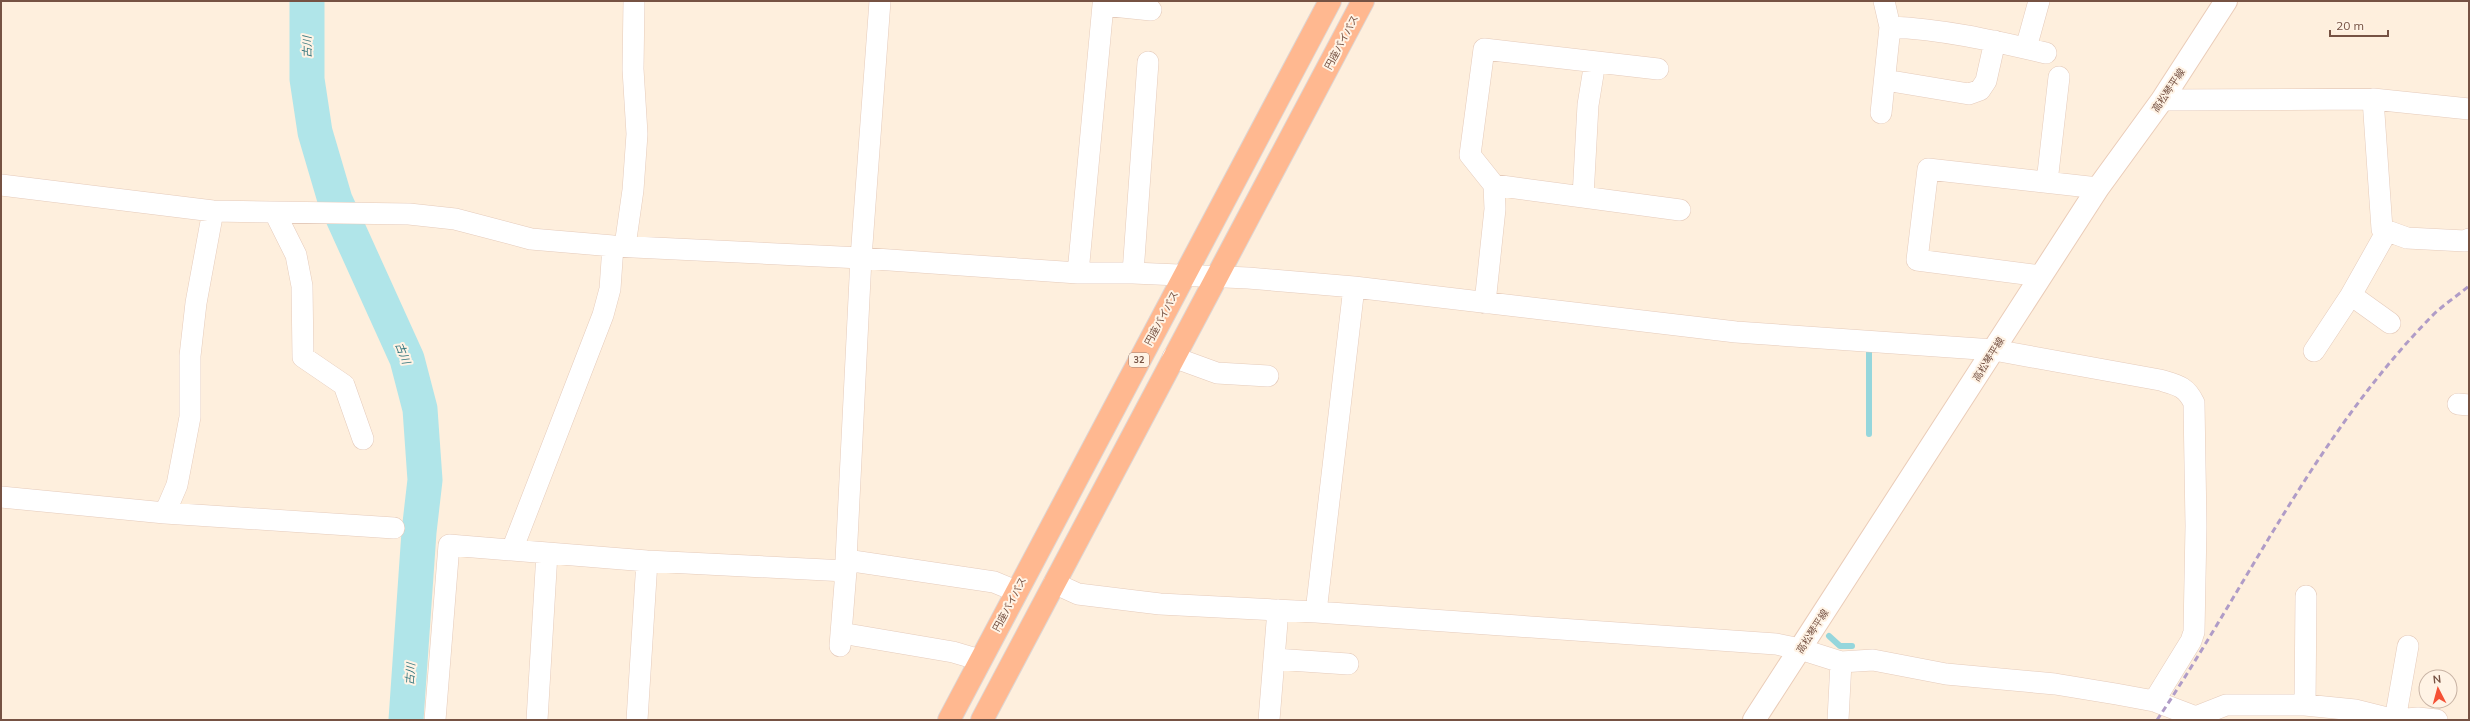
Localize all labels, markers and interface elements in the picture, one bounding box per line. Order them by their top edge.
scale bar [2330,12,2388,38]
street label: 円座バイパス [1322,13,1361,72]
text: 20 m [2336,18,2364,33]
water label: 古川 [300,35,314,58]
street label: 高松琴平線 [2149,66,2188,115]
street label: 円座バイパス [1142,289,1181,348]
street label: 高松琴平線 [1970,335,2007,384]
water label: 古川 [393,340,414,367]
road number: 32 [1129,353,1149,367]
street label: 円座バイパス [990,575,1029,634]
street label: 高松琴平線 [1793,607,1831,656]
water label: 古川 [402,662,418,685]
north arrow [2418,669,2458,709]
text: N [2432,672,2442,686]

